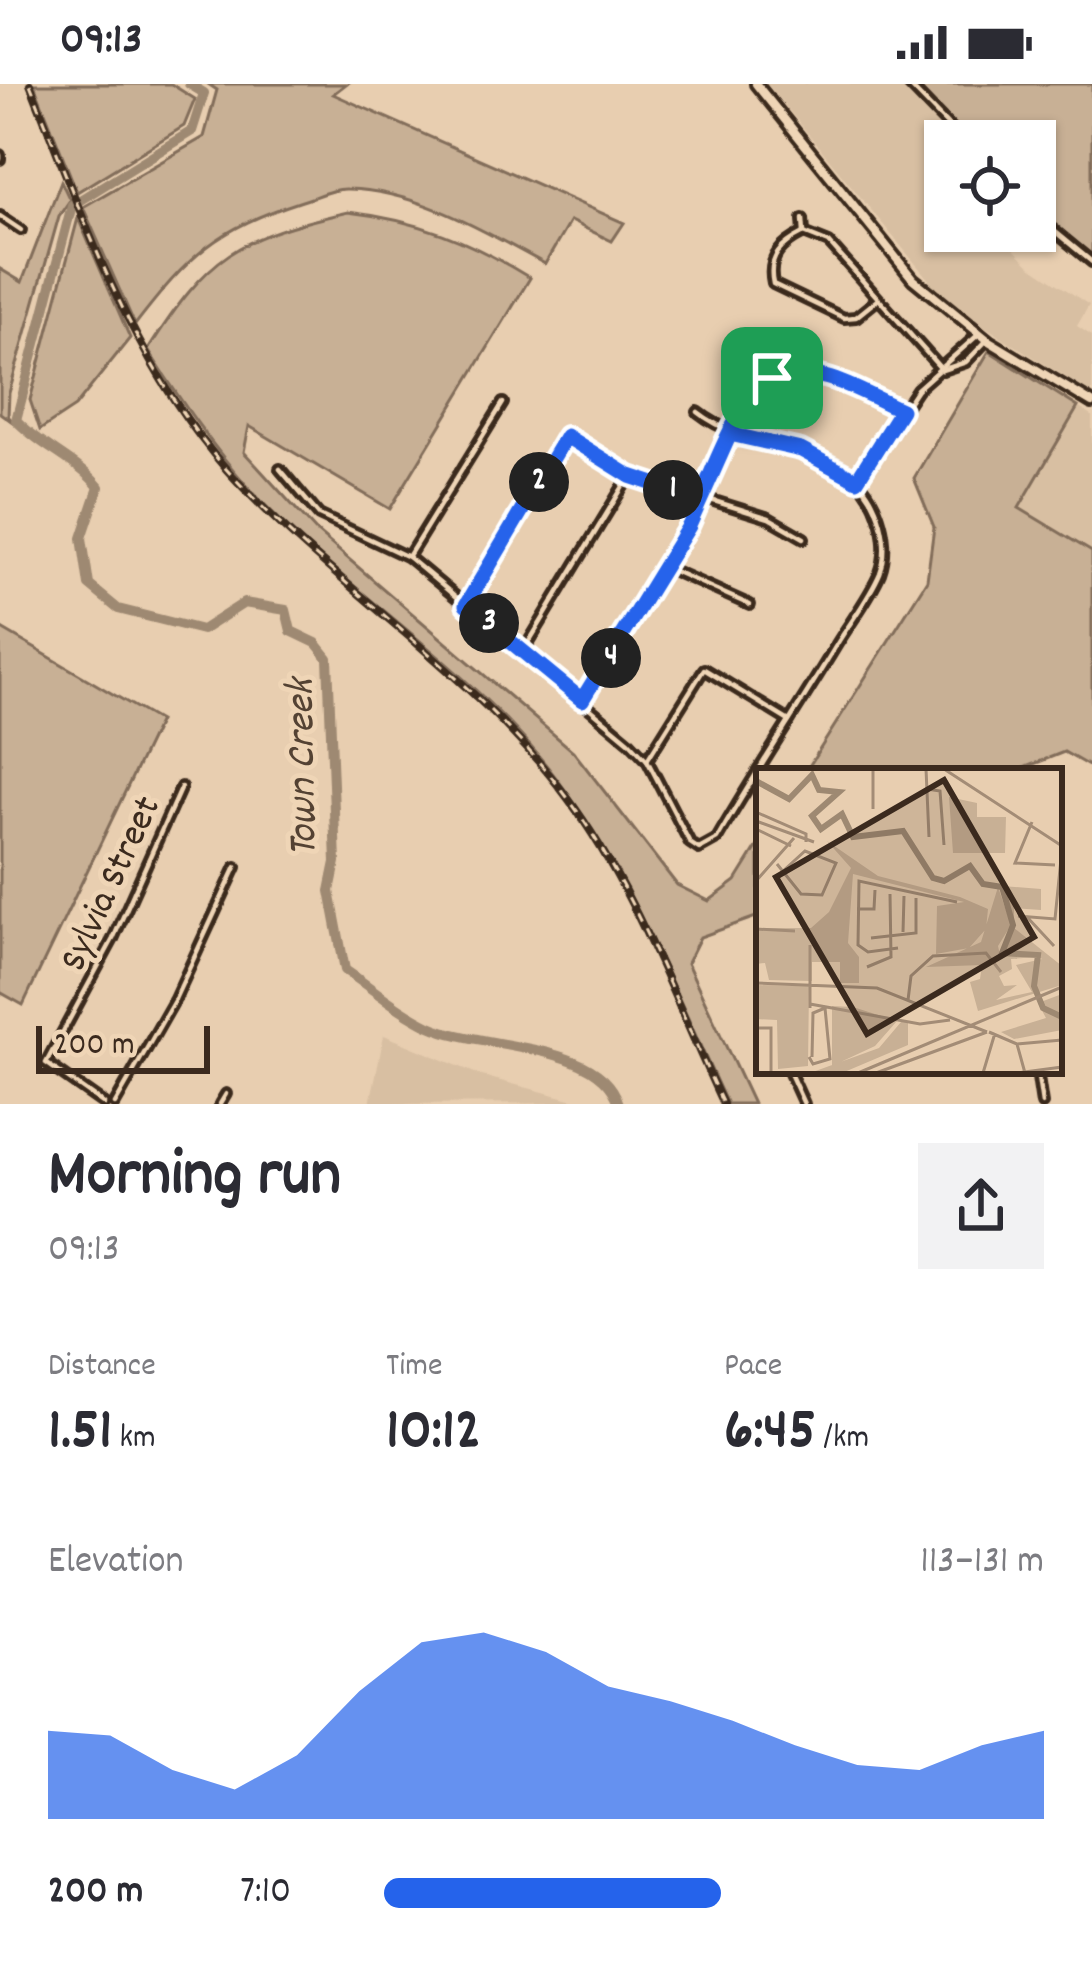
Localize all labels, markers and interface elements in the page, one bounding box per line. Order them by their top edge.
text: 09:13 [60,10,142,74]
map controls [924,120,1056,252]
button: locate [924,120,1056,252]
pin [721,327,823,429]
icon: arrive [739,345,805,411]
pin: 2 [509,452,569,512]
text: 2 [532,458,546,505]
pin: 1 [643,460,703,520]
text: 1 [669,466,677,513]
pin: 3 [459,593,519,653]
text: 3 [482,599,496,646]
pin: 4 [581,628,641,688]
text: 4 [604,634,618,681]
water label: Town Creek [273,674,337,858]
inset map [756,768,1062,1074]
street label: Sylvia Street [48,788,177,981]
scale bar [36,1020,210,1073]
text: 200 m [54,1023,135,1070]
text: Morning run [48,1132,341,1226]
button: share [918,1143,1044,1269]
text: 09:13 [48,1224,119,1279]
text: Distance [48,1344,156,1391]
text: Time [386,1344,442,1391]
text: Pace [724,1344,782,1391]
text: 1.51 [48,1391,112,1477]
text: 10:12 [386,1391,481,1477]
text: 6:45 [724,1391,816,1477]
text: km [112,1416,156,1463]
text: /km [816,1416,869,1463]
text: Elevation [48,1536,184,1591]
text: 113–131 m [920,1536,1044,1591]
text: 200 m [48,1866,143,1921]
text: 7:10 [240,1866,291,1921]

